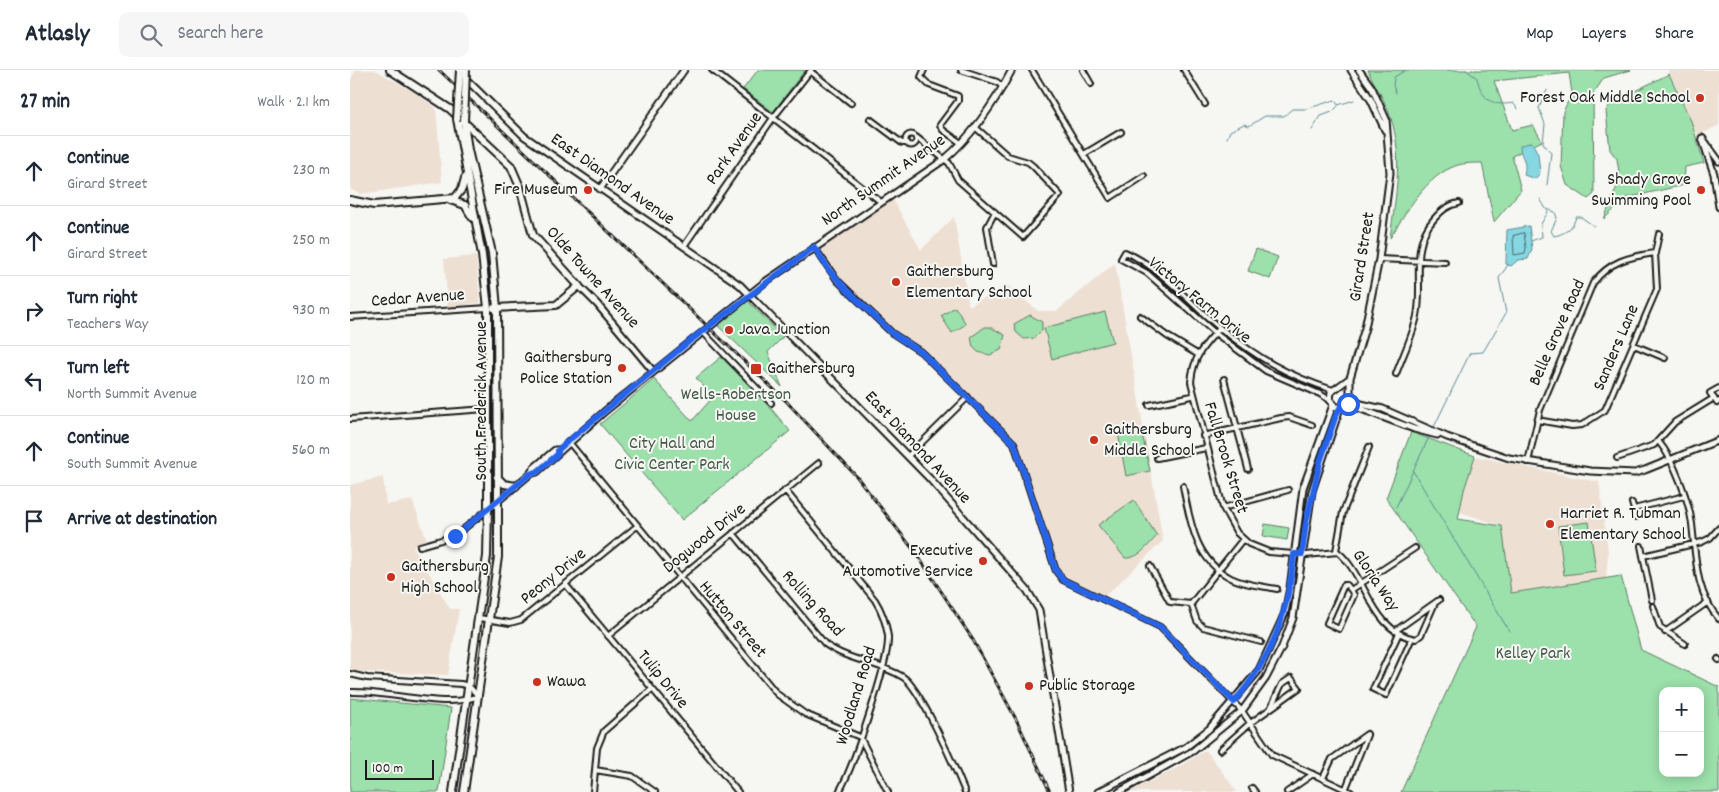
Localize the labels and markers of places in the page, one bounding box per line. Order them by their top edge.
place label: Forest Oak Middle School [1520,86,1691,111]
marker: Forest Oak Middle School [1694,92,1706,104]
place label: Shady Grove Swimming Pool [1591,168,1692,214]
place label: Fire Museum [494,178,578,203]
marker: Fire Museum [582,184,594,196]
marker: Shady Grove Swimming Pool [1695,184,1707,196]
place label: Gaithersburg Elementary School [906,260,1033,306]
marker: Gaithersburg Elementary School [890,276,902,288]
place label: Java Junction [739,318,830,343]
marker: Java Junction [723,324,735,336]
place label: Gaithersburg Police Station [520,346,612,392]
place label: Gaithersburg [767,357,855,382]
marker: Gaithersburg Police Station [616,362,628,374]
marker: Gaithersburg [749,362,763,376]
place label: Gaithersburg Middle School [1104,418,1195,464]
marker: Gaithersburg Middle School [1088,434,1100,446]
place label: Harriet R. Tubman Elementary School [1560,502,1687,548]
marker: Harriet R. Tubman Elementary School [1544,518,1556,530]
place label: Executive Automotive Service [842,539,973,585]
place label: Gaithersburg High School [401,555,489,601]
marker: Executive Automotive Service [977,555,989,567]
marker: Gaithersburg High School [385,571,397,583]
place label: Wawa [547,670,586,695]
place label: Public Storage [1039,674,1135,699]
marker: Wawa [531,676,543,688]
marker: Public Storage [1023,680,1035,692]

